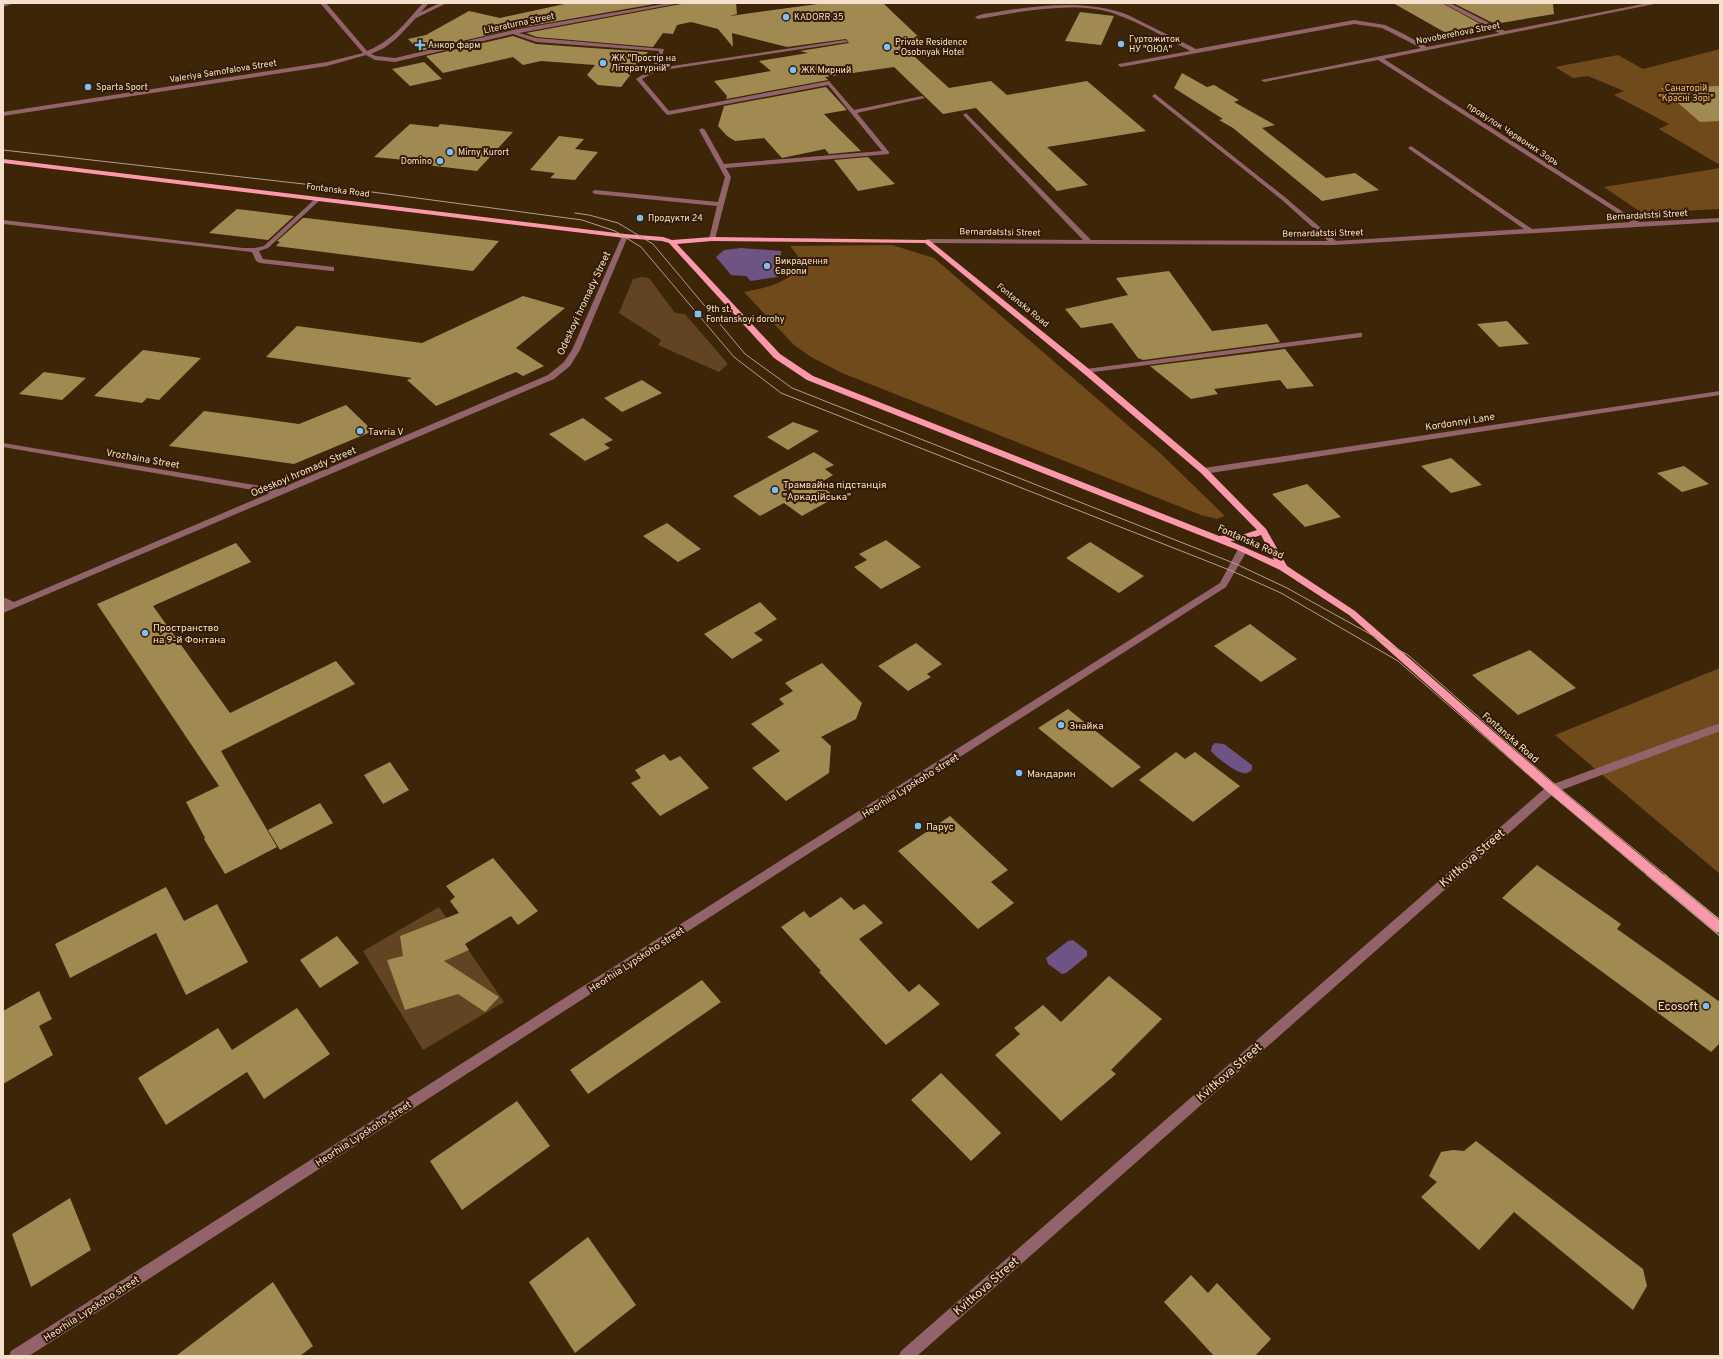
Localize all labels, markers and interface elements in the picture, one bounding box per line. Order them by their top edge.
street label: Literaturna Street [483,11,555,36]
marker: KADORR 35 [781,12,791,22]
place label: KADORR 35 [794,12,844,23]
street label: Novoberehova Street [1415,20,1501,47]
place label: Гуртожиток НУ "ОЮА" [1129,34,1180,55]
place label: Private Residence - Osobnyak Hotel [895,37,967,58]
marker: Гуртожиток НУ "ОЮА" [1116,39,1126,49]
marker: Анкор фарм [415,40,425,50]
place label: Анкор фарм [428,40,480,51]
marker: Private Residence - Osobnyak Hotel [882,42,892,52]
place label: ЖК "Простір на Літературній" [611,53,676,74]
street label: Valeriya Samofalova Street [169,58,278,85]
marker: ЖК "Простір на Літературній" [598,58,608,68]
marker: ЖК Мирний [788,65,798,75]
place label: ЖК Мирний [801,65,851,76]
marker: Sparta Sport [83,82,93,92]
place label: Sparta Sport [96,82,148,93]
park label: Санаторій "Красні Зорі" [1658,83,1714,104]
street label: провулок Червоних Зорь [1465,101,1561,168]
marker: Mirny Kurort [445,147,455,157]
place label: Mirny Kurort [458,147,509,158]
place label: Domino [401,156,432,167]
marker: Domino [435,156,445,166]
street label: Fontanska Road [306,181,370,200]
street label: Bernardatstsi Street [1606,208,1688,223]
marker: Продукти 24 [635,213,645,223]
place label: Продукти 24 [648,213,703,224]
street label: Bernardatstsi Street [959,226,1041,239]
street label: Bernardatstsi Street [1282,227,1364,240]
street label: Odeskoyi hromady Street [555,249,614,358]
place label: Викрадення Європи [775,256,828,277]
marker: Викрадення Європи [762,261,772,271]
street label: Fontanska Road [994,281,1051,330]
place label: 9th st. Fontanskoyi dorohy [706,304,785,325]
marker: 9th st. Fontanskoyi dorohy [693,309,703,319]
street label: Kordonnyi Lane [1424,411,1496,434]
marker: Tavria V [355,426,365,436]
place label: Tavria V [368,426,404,439]
street label: Odeskoyi hromady Street [249,444,358,500]
street label: Vrozhaina Street [105,447,181,472]
place label: Трамвайна підстанція "Аркадійська" [783,479,887,504]
marker: Трамвайна підстанція "Аркадійська" [770,485,780,495]
street label: Fontanska Road [1215,522,1285,563]
place label: Пространство на 9-й Фонтана [153,622,225,647]
marker: Пространство на 9-й Фонтана [140,628,150,638]
street label: Fontanska Road [1479,710,1541,766]
marker: Знайка [1056,720,1066,730]
place label: Знайка [1069,720,1103,733]
street label: Heorhiia Lypskoho street [860,751,962,821]
marker: Мандарин [1014,768,1024,778]
place label: Мандарин [1027,768,1076,781]
marker: Парус [913,821,923,831]
place label: Парус [926,821,954,834]
street label: Kvitkova Street [1437,826,1509,892]
street label: Heorhiia Lypskoho street [586,924,687,996]
place label: Ecosoft [1658,999,1698,1015]
marker: Ecosoft [1701,1001,1711,1011]
street label: Kvitkova Street [1194,1040,1266,1106]
street label: Heorhiia Lypskoho street [313,1098,414,1170]
street label: Kvitkova Street [951,1254,1023,1320]
street label: Heorhiia Lypskoho street [41,1273,142,1345]

